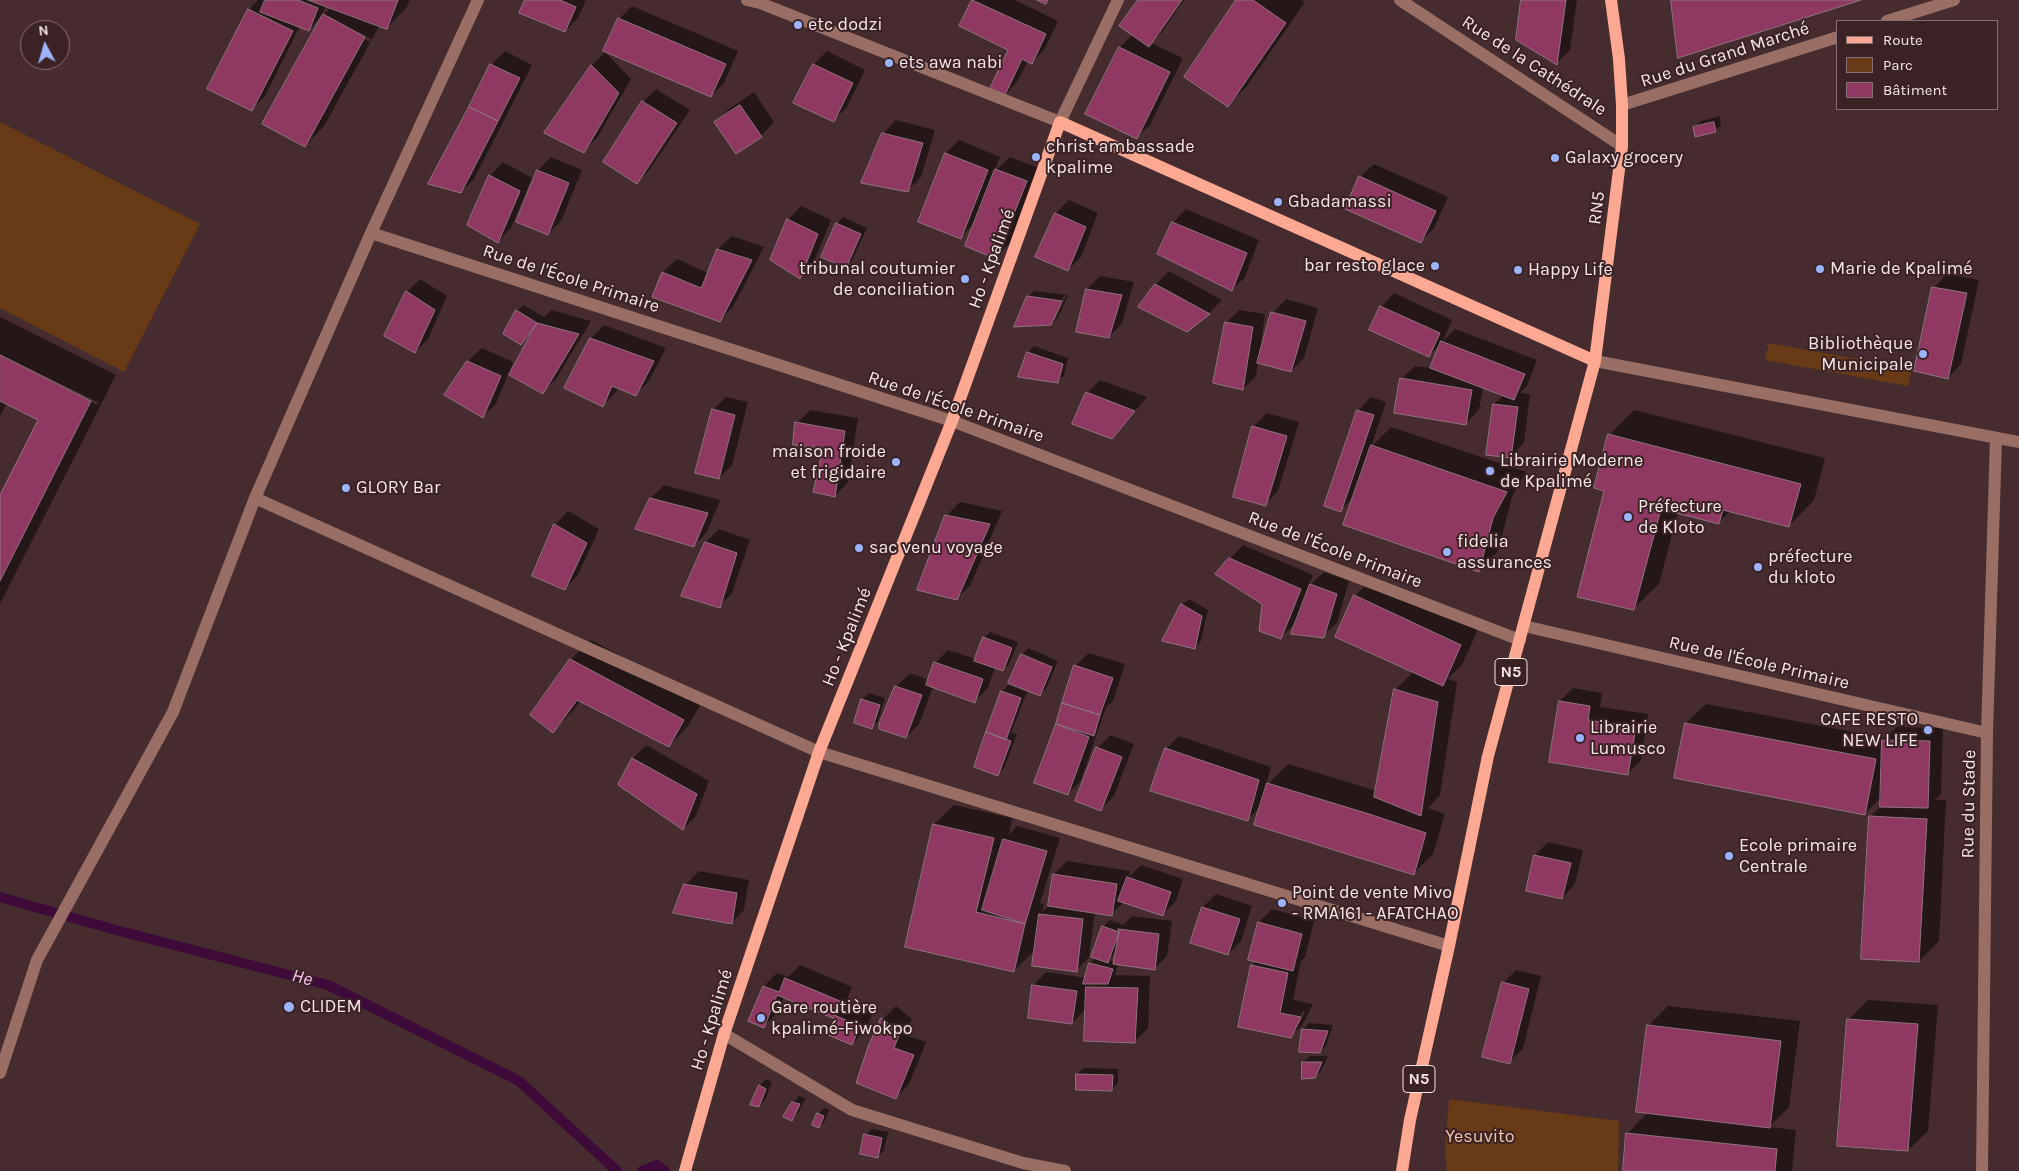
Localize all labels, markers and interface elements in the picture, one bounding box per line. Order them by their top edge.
street label: Rue de la Cathédrale [1458,11,1610,121]
place label: etc dodzi [808,14,883,36]
street label: Rue du Grand Marché [1638,18,1812,92]
marker: etc dodzi [792,19,804,31]
north arrow [20,20,70,70]
legend [1836,20,1999,110]
text: N [38,22,49,40]
text: Route [1883,31,1923,49]
place label: ets awa nabi [899,52,1003,74]
text: Parc [1883,56,1913,74]
marker: ets awa nabi [883,57,895,69]
text: Bâtiment [1883,81,1947,99]
place label: christ ambassade kpalime [1046,136,1195,178]
place label: Galaxy grocery [1565,147,1683,169]
marker: christ ambassade kpalime [1030,151,1042,163]
marker: Galaxy grocery [1549,152,1561,164]
street label: RN5 [1584,190,1610,226]
place label: Gbadamassi [1288,191,1392,213]
marker: Gbadamassi [1272,196,1284,208]
street label: Ho - Kpalimé [964,206,1020,312]
street label: Rue de l'École Primaire [480,240,662,318]
place label: bar resto glace [1304,255,1425,277]
place label: tribunal coutumier de conciliation [799,258,955,300]
place label: Marie de Kpalimé [1830,258,1973,280]
place label: Happy Life [1528,259,1613,281]
marker: bar resto glace [1429,260,1441,272]
marker: Marie de Kpalimé [1814,263,1826,275]
marker: Happy Life [1512,264,1524,276]
marker: tribunal coutumier de conciliation [959,273,971,285]
place label: Bibliothèque Municipale [1808,333,1913,376]
marker: Bibliothèque Municipale [1917,348,1929,360]
street label: Rue de l'École Primaire [865,367,1047,447]
place label: maison froide et frigidaire [772,441,886,484]
place label: Librairie Moderne de Kpalimé [1500,450,1643,492]
marker: maison froide et frigidaire [890,456,902,468]
marker: Librairie Moderne de Kpalimé [1484,465,1496,477]
place label: GLORY Bar [356,477,440,499]
marker: GLORY Bar [340,482,352,494]
place label: Préfecture de Kloto [1638,496,1722,538]
street label: Rue de l'École Primaire [1245,507,1425,593]
marker: Préfecture de Kloto [1622,511,1634,523]
place label: fidelia assurances [1457,531,1552,574]
place label: sac venu voyage [869,537,1003,559]
marker: sac venu voyage [853,542,865,554]
marker: fidelia assurances [1441,546,1453,558]
place label: préfecture du kloto [1768,546,1852,588]
marker: préfecture du kloto [1752,561,1764,573]
street label: Ho - Kpalimé [817,584,877,690]
street label: Rue de l'École Primaire [1667,632,1851,694]
road number: N5 [1495,659,1527,686]
place label: CAFE RESTO NEW LIFE [1820,709,1918,752]
place label: Librairie Lumusco [1590,717,1666,760]
marker: CAFE RESTO NEW LIFE [1922,724,1934,736]
marker: Librairie Lumusco [1574,732,1586,744]
street label: Rue du Stade [1957,749,1981,859]
place label: Ecole primaire Centrale [1739,835,1857,878]
marker: Ecole primaire Centrale [1723,850,1735,862]
place label: Point de vente Mivo - RMA161 - AFATCHAO [1292,882,1459,924]
marker: Point de vente Mivo - RMA161 - AFATCHAO [1276,897,1288,909]
water label: He [289,964,315,992]
street label: Ho - Kpalimé [686,967,738,1073]
place label: CLIDEM [300,996,362,1018]
place label: Gare routière kpalimé-Fiwokpo [771,997,912,1040]
marker: CLIDEM [282,1000,296,1014]
marker: Gare routière kpalimé-Fiwokpo [755,1012,767,1024]
road number: N5 [1403,1066,1435,1092]
park label: Yesuvito [1445,1126,1515,1148]

